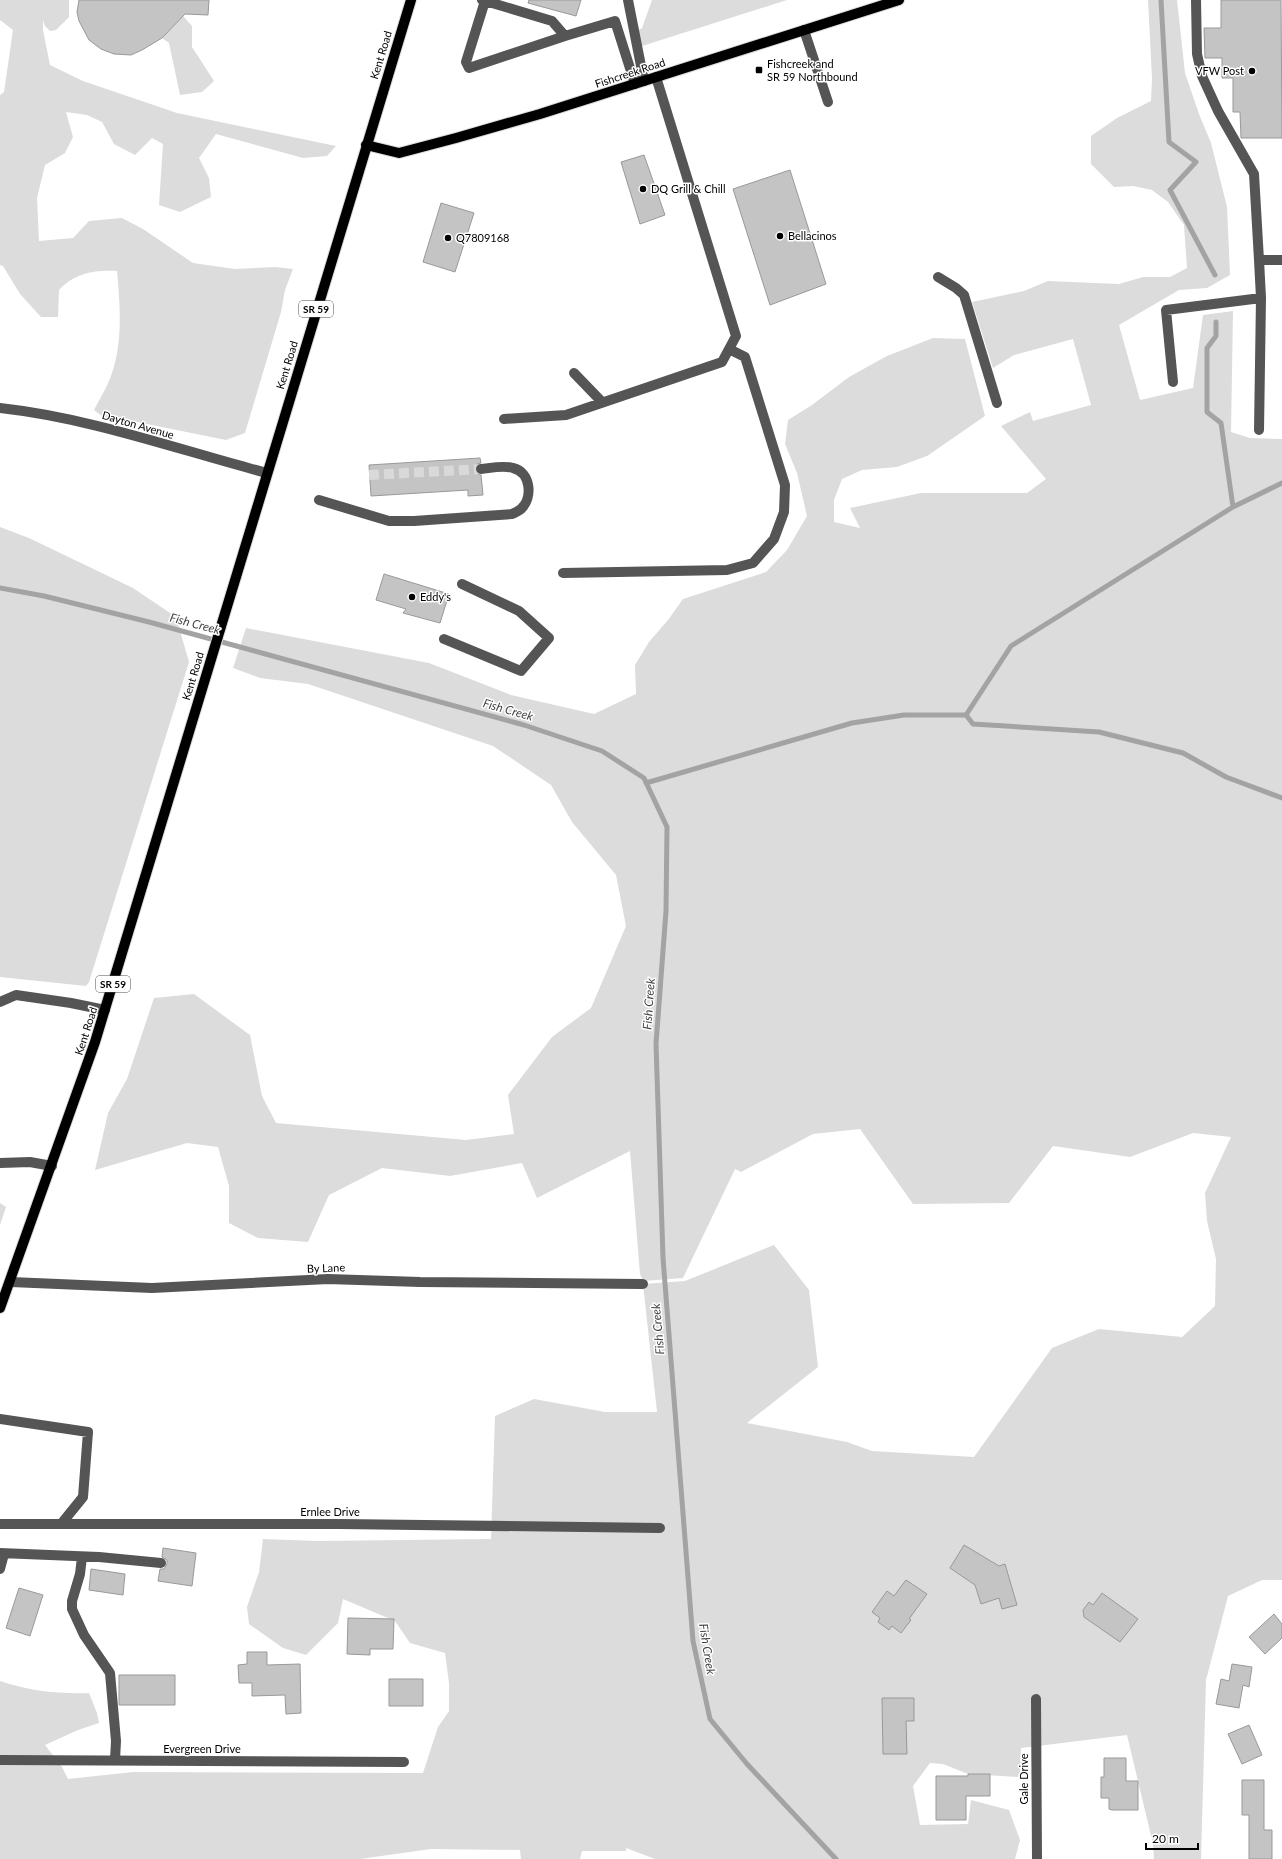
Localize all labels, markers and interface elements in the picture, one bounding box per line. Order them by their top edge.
street label: Kent Road [367,29,394,81]
street label: Fishcreek Road [593,55,667,90]
place label: Fishcreek and SR 59 Northbound [767,57,858,83]
place label: VFW Post [1195,64,1244,77]
marker: Fishcreek and SR 59 Northbound [754,65,764,75]
marker: VFW Post [1247,66,1257,76]
place label: DQ Grill & Chill [651,182,726,195]
marker: DQ Grill & Chill [638,184,648,194]
place label: Bellacinos [788,229,837,242]
place label: Q7809168 [456,231,509,244]
marker: Bellacinos [775,231,785,241]
marker: Q7809168 [443,233,453,243]
road number: SR 59 [299,301,333,317]
street label: Kent Road [273,339,300,391]
street label: Dayton Avenue [101,408,176,441]
place label: Eddy's [420,590,451,603]
marker: Eddy's [407,592,417,602]
water label: Fish Creek [168,610,222,637]
street label: Kent Road [179,650,206,702]
water label: Fish Creek [481,695,535,724]
road number: SR 59 [96,976,130,992]
water label: Fish Creek [639,977,658,1030]
street label: Kent Road [72,1005,99,1057]
street label: By Lane [307,1260,346,1275]
water label: Fish Creek [648,1302,667,1355]
street label: Ernlee Drive [300,1505,360,1518]
water label: Fish Creek [696,1622,719,1676]
street label: Evergreen Drive [163,1742,241,1755]
street label: Gale Drive [1017,1753,1030,1804]
scale bar [1146,1825,1198,1851]
text: 20 m [1152,1831,1179,1846]

